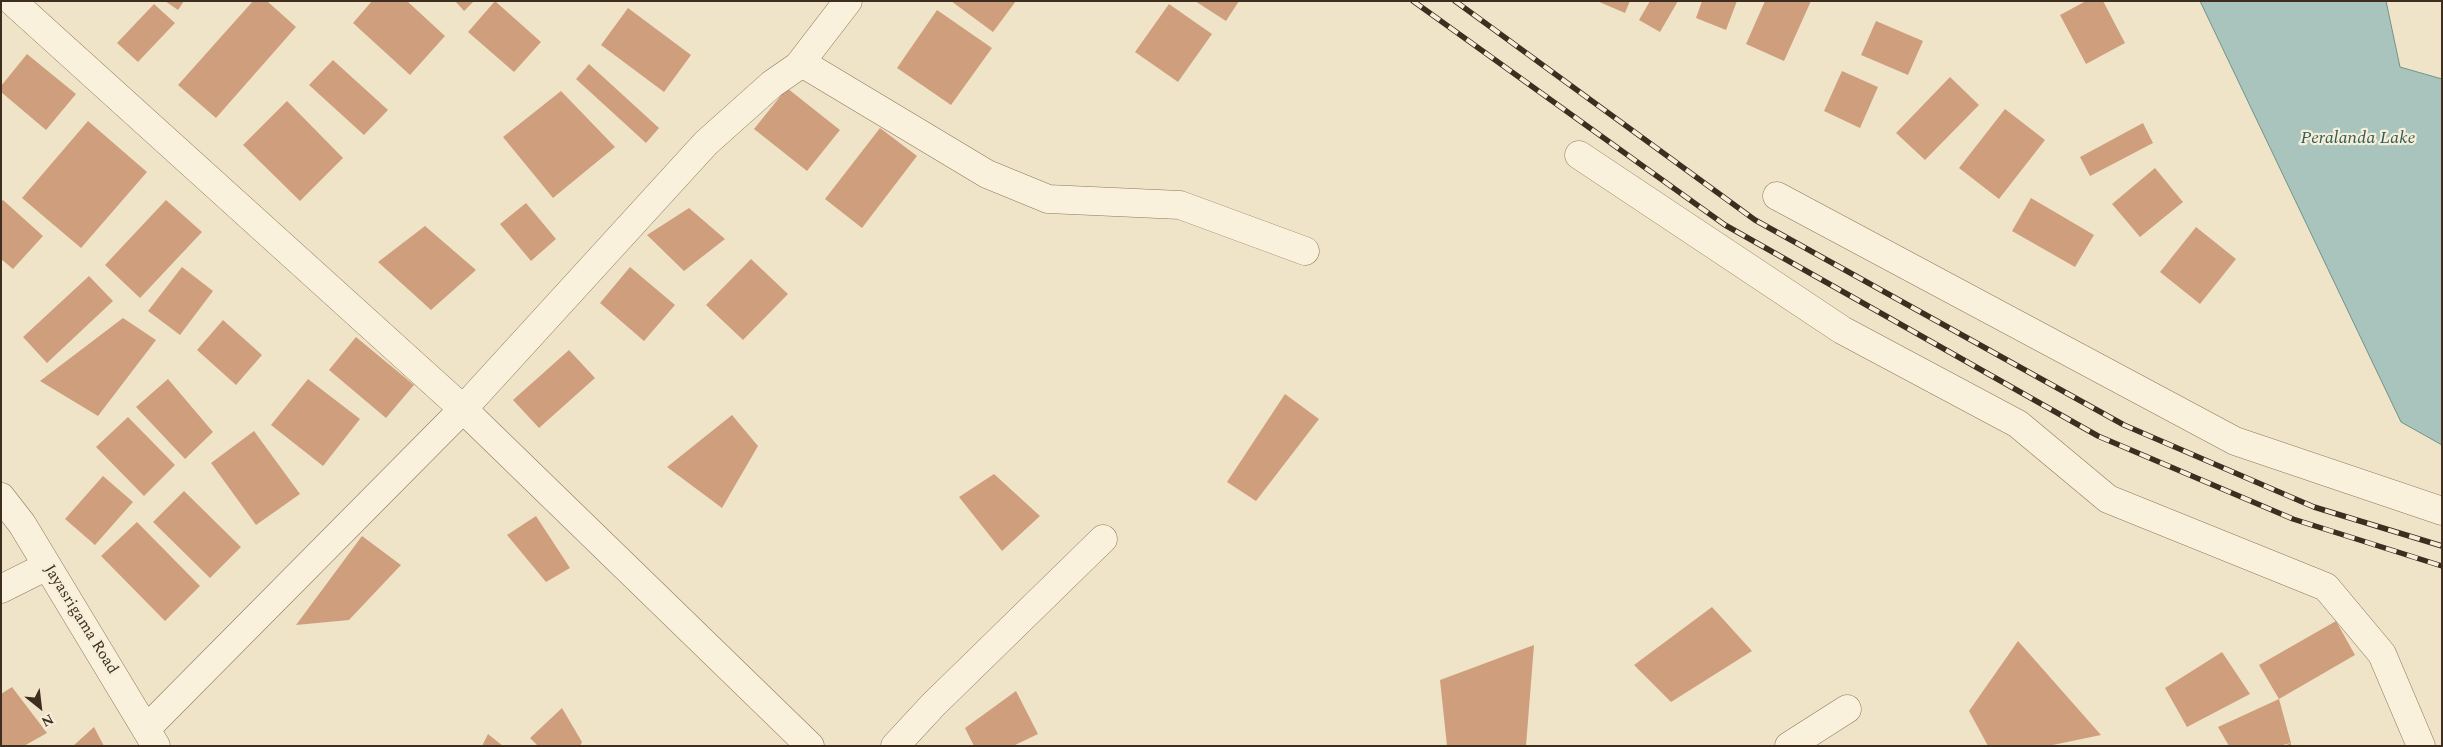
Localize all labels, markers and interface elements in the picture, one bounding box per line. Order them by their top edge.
water label: Peralanda Lake [2300,128,2416,150]
street label: Jayasrigama Road [39,562,121,678]
north arrow [15,682,65,732]
text: N [37,709,58,733]

